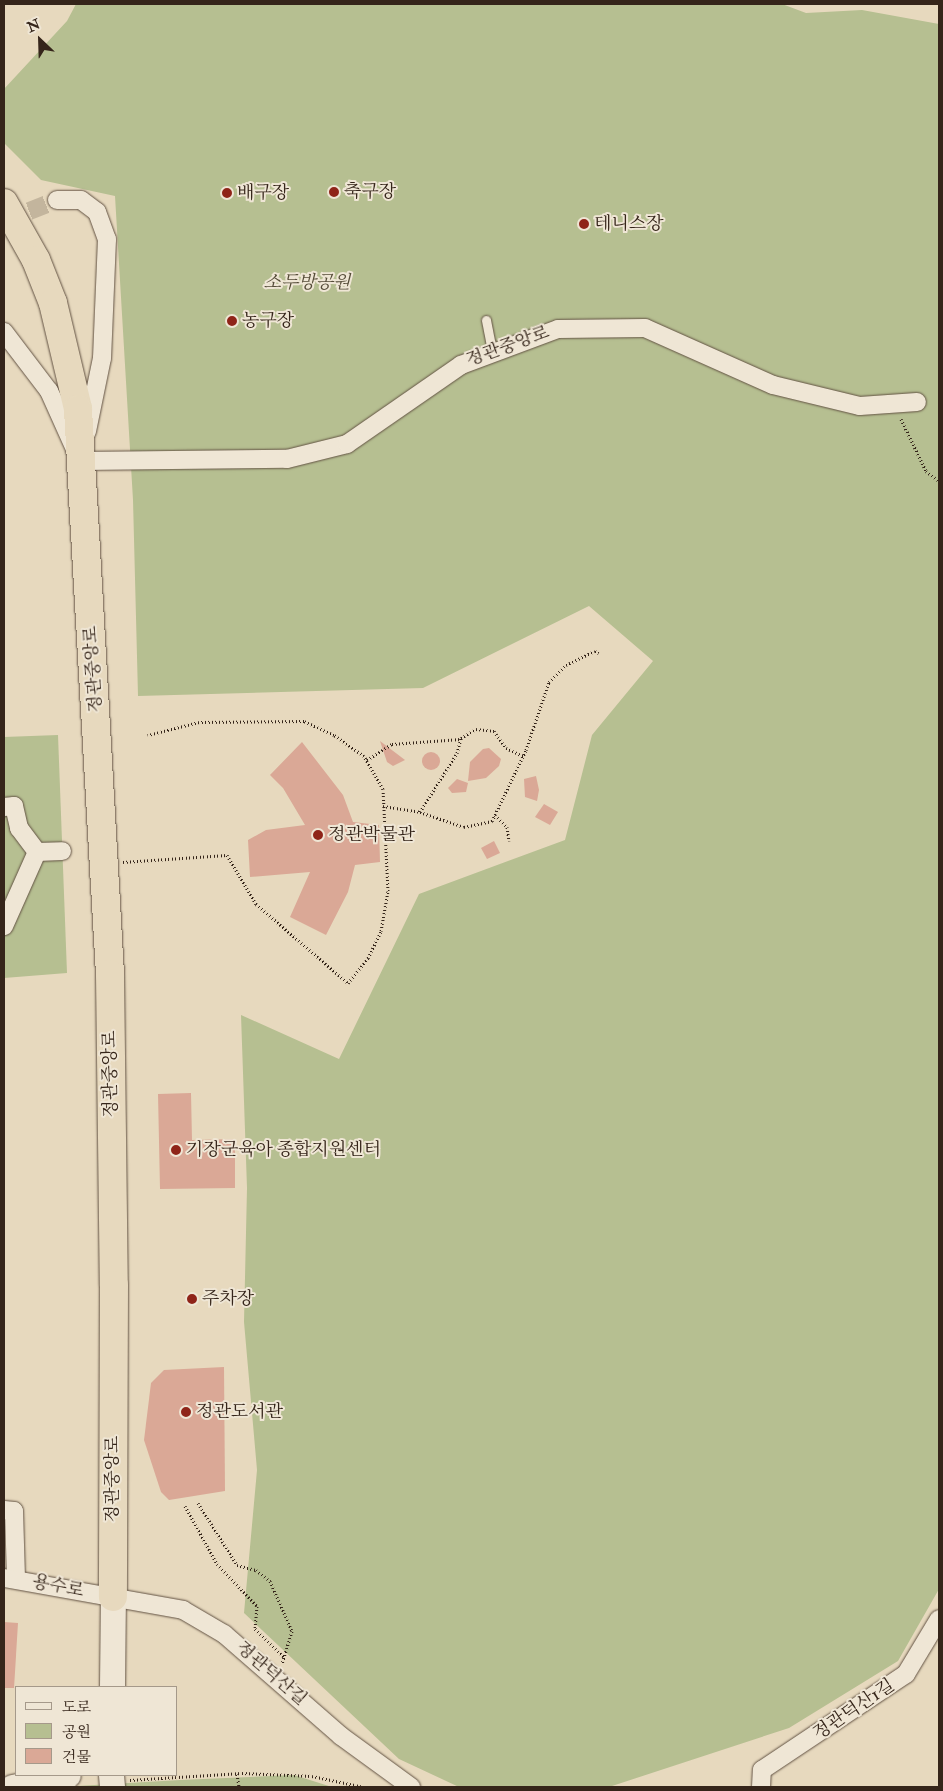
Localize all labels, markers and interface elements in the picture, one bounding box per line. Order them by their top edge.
north arrow [15,15,65,65]
text: N [25,16,43,36]
place label: 축구장 [344,181,396,203]
place label: 배구장 [237,182,289,204]
marker: 축구장 [328,186,340,198]
marker: 배구장 [221,187,233,199]
place label: 테니스장 [594,213,664,235]
marker: 테니스장 [578,218,590,230]
park label: 소두방공원 [264,272,350,294]
place label: 농구장 [242,310,294,332]
marker: 농구장 [226,315,238,327]
street label: 정관중앙로 [463,322,553,372]
street label: 정관중앙로 [80,625,108,713]
place label: 정관박물관 [328,824,415,846]
marker: 정관박물관 [312,829,324,841]
street label: 정관중앙로 [99,1030,123,1118]
place label: 기장군육아 종합지원센터 [186,1139,381,1161]
marker: 기장군육아 종합지원센터 [170,1144,182,1156]
place label: 주차장 [202,1288,254,1310]
marker: 주차장 [186,1293,198,1305]
place label: 정관도서관 [196,1401,283,1423]
marker: 정관도서관 [180,1406,192,1418]
street label: 정관중앙로 [102,1436,124,1522]
street label: 용수로 [30,1571,86,1603]
street label: 정관덕산길 [231,1637,311,1711]
street label: 정관덕산1길 [809,1675,899,1745]
legend [15,1686,178,1776]
text: 도로 [62,1698,91,1717]
text: 공원 [62,1723,91,1742]
text: 건물 [62,1748,91,1767]

